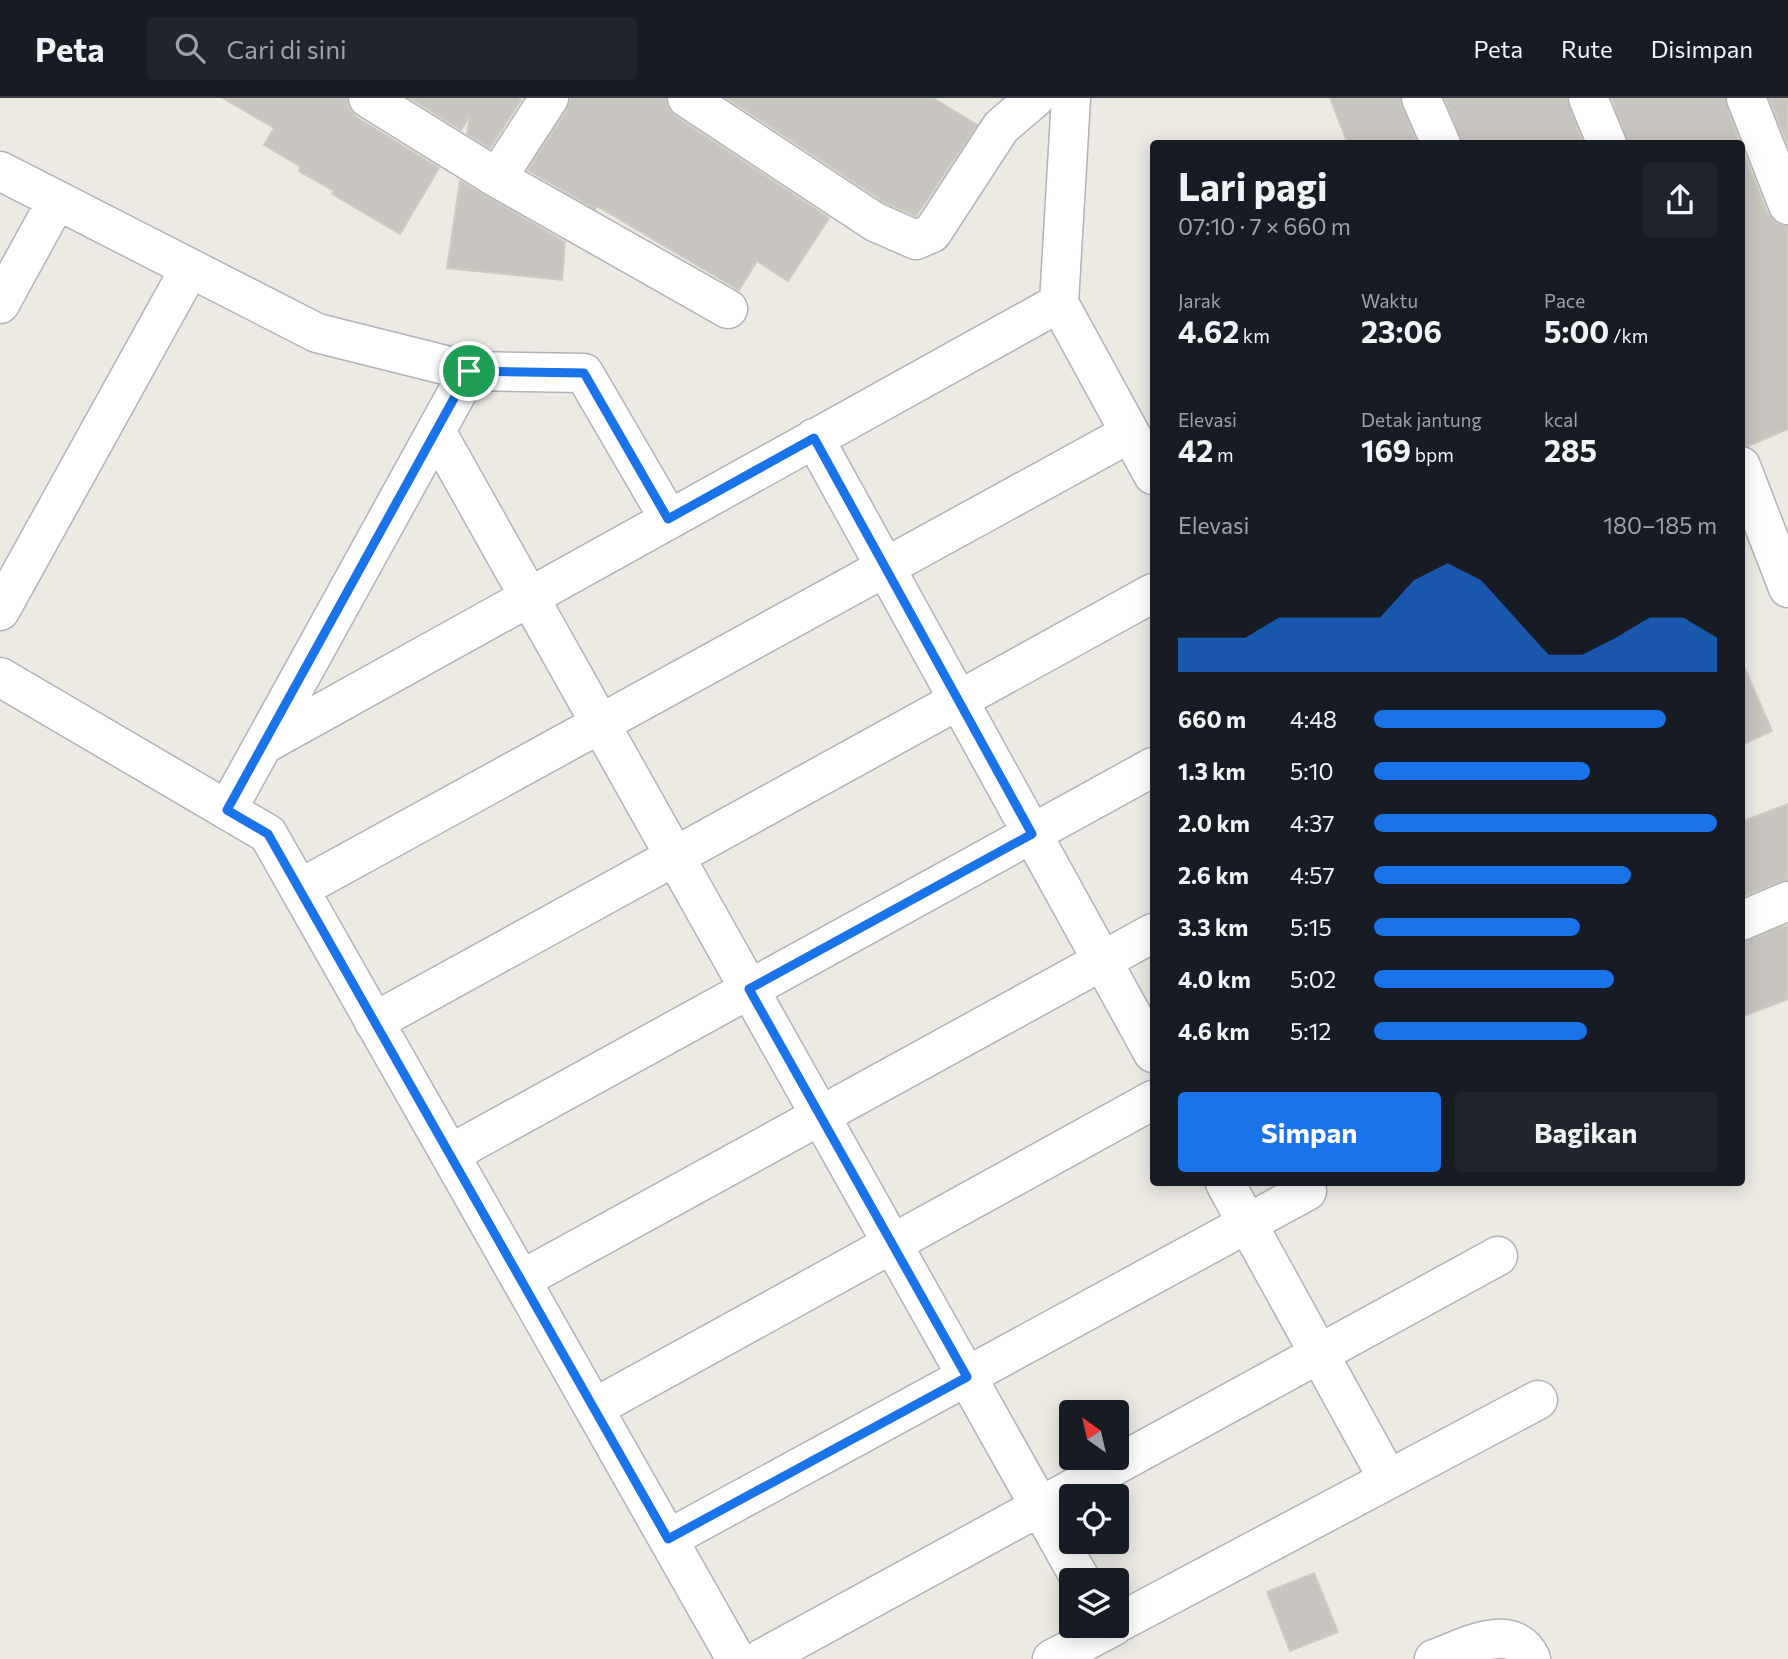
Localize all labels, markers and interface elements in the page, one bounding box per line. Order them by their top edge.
search box [147,17,637,80]
text: Peta [35,28,105,69]
icon: search [171,29,209,67]
text: Cari di sini [227,33,347,64]
text: Peta [1473,34,1523,63]
text: Rute [1561,34,1613,63]
text: Disimpan [1651,34,1753,63]
text: Lari pagi [1178,162,1328,209]
button: share [1643,163,1717,237]
text: 07:10 · 7 × 660 m [1178,212,1351,240]
text: Jarak [1178,289,1221,312]
text: Waktu [1361,289,1418,312]
text: Pace [1544,289,1585,312]
text: 4.62 [1178,312,1239,349]
text: 23:06 [1361,312,1442,349]
text: 5:00 [1544,312,1609,349]
text: km [1239,324,1270,347]
text: /km [1609,324,1648,347]
pin [439,341,499,401]
icon: arrive [450,352,488,390]
text: Elevasi [1178,408,1237,431]
text: Detak jantung [1361,408,1482,431]
text: kcal [1544,408,1578,431]
text: 42 [1178,431,1213,468]
text: 169 [1361,431,1411,468]
text: 285 [1544,431,1597,468]
text: m [1213,443,1233,466]
text: bpm [1411,443,1454,466]
text: Elevasi [1178,511,1249,539]
text: 180–185 m [1603,511,1717,539]
text: 660 m [1178,705,1246,733]
text: 4:48 [1290,705,1337,733]
text: 1.3 km [1178,757,1246,785]
text: 5:10 [1290,757,1333,785]
text: 2.0 km [1178,809,1250,837]
text: 4:37 [1290,809,1334,837]
text: 2.6 km [1178,861,1249,889]
text: 4:57 [1290,861,1335,889]
text: 3.3 km [1178,913,1248,941]
text: 5:15 [1290,913,1332,941]
text: 4.0 km [1178,965,1251,993]
text: 5:02 [1290,965,1336,993]
text: 4.6 km [1178,1017,1250,1045]
text: 5:12 [1290,1017,1331,1045]
button: Simpan [1178,1092,1441,1172]
button: Bagikan [1455,1092,1717,1172]
north arrow [1059,1400,1129,1470]
map controls [1059,1400,1129,1638]
button: locate [1059,1484,1129,1554]
button: layers [1059,1568,1129,1638]

